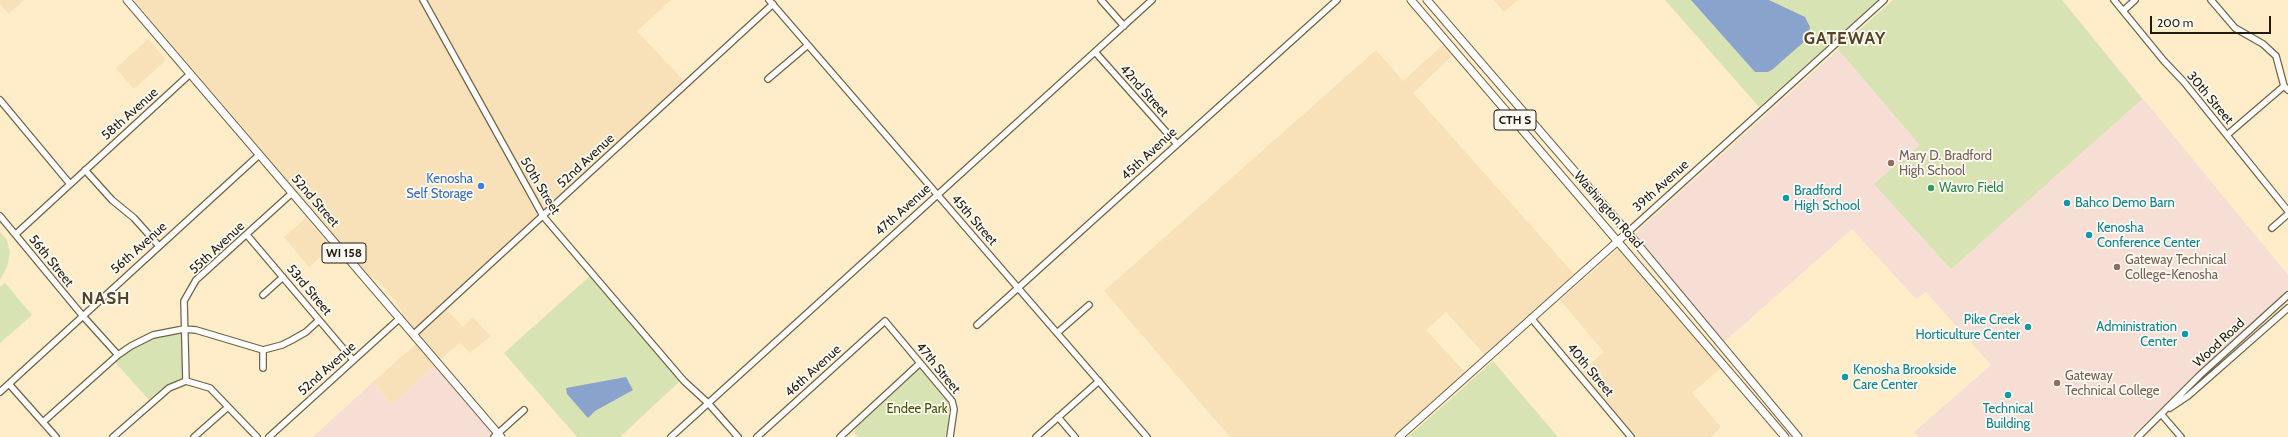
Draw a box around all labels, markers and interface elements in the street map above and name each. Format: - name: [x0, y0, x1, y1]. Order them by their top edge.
- scale bar: [2152, 8, 2273, 34]
- text: 200 m: [2157, 15, 2193, 30]
- district label: GATEWAY: [1804, 29, 1886, 49]
- street label: 42nd Street: [1116, 62, 1172, 120]
- street label: 30th Street: [2183, 69, 2237, 127]
- street label: 58th Avenue: [99, 85, 161, 143]
- road number: CTH S: [1494, 110, 1536, 130]
- street label: 45th Avenue: [1118, 124, 1180, 184]
- street label: 52nd Avenue: [554, 131, 618, 191]
- place label: Mary D. Bradford High School: [1899, 148, 1992, 179]
- street label: 50th Street: [517, 155, 563, 217]
- street label: 39th Avenue: [1630, 157, 1692, 215]
- marker: Mary D. Bradford High School: [1886, 158, 1896, 168]
- street label: Washington Road: [1570, 168, 1646, 252]
- street label: 52nd Street: [288, 171, 342, 231]
- place label: Kenosha Self Storage: [406, 171, 473, 202]
- place label: Wavro Field: [1939, 180, 2004, 196]
- marker: Kenosha Self Storage: [476, 181, 486, 191]
- street label: 47th Avenue: [872, 181, 934, 239]
- place label: Bradford High School: [1794, 183, 1860, 214]
- marker: Wavro Field: [1926, 183, 1936, 193]
- street label: 45th Street: [948, 191, 1000, 249]
- marker: Bradford High School: [1781, 193, 1791, 203]
- place label: Bahco Demo Barn: [2075, 195, 2175, 211]
- marker: Bahco Demo Barn: [2062, 198, 2072, 208]
- street label: 56th Avenue: [108, 219, 170, 277]
- street label: 55th Avenue: [186, 219, 248, 277]
- place label: Kenosha Conference Center: [2097, 220, 2200, 251]
- marker: Kenosha Conference Center: [2084, 230, 2094, 240]
- street label: 56th Street: [25, 232, 77, 290]
- road number: WI 158: [322, 243, 366, 263]
- place label: Gateway Technical College-Kenosha: [2125, 252, 2226, 283]
- street label: 53rd Street: [283, 261, 335, 319]
- marker: Gateway Technical College-Kenosha: [2112, 262, 2122, 272]
- district label: NASH: [82, 289, 130, 309]
- place label: Pike Creek Horticulture Center: [1915, 312, 2020, 343]
- street label: Wood Road: [2190, 315, 2248, 371]
- place label: Administration Center: [2096, 319, 2177, 350]
- marker: Pike Creek Horticulture Center: [2023, 322, 2033, 332]
- marker: Administration Center: [2180, 329, 2190, 339]
- street label: 52nd Avenue: [295, 339, 359, 399]
- street label: 47th Street: [912, 339, 964, 397]
- street label: 40th Street: [1563, 340, 1617, 400]
- street label: 46th Avenue: [782, 342, 844, 400]
- place label: Kenosha Brookside Care Center: [1853, 362, 1956, 393]
- place label: Gateway Technical College: [2065, 368, 2159, 399]
- marker: Kenosha Brookside Care Center: [1840, 372, 1850, 382]
- marker: Gateway Technical College: [2052, 378, 2062, 388]
- marker: Technical Building: [2003, 390, 2013, 400]
- park label: Endee Park: [886, 401, 948, 417]
- place label: Technical Building: [1983, 401, 2033, 432]

